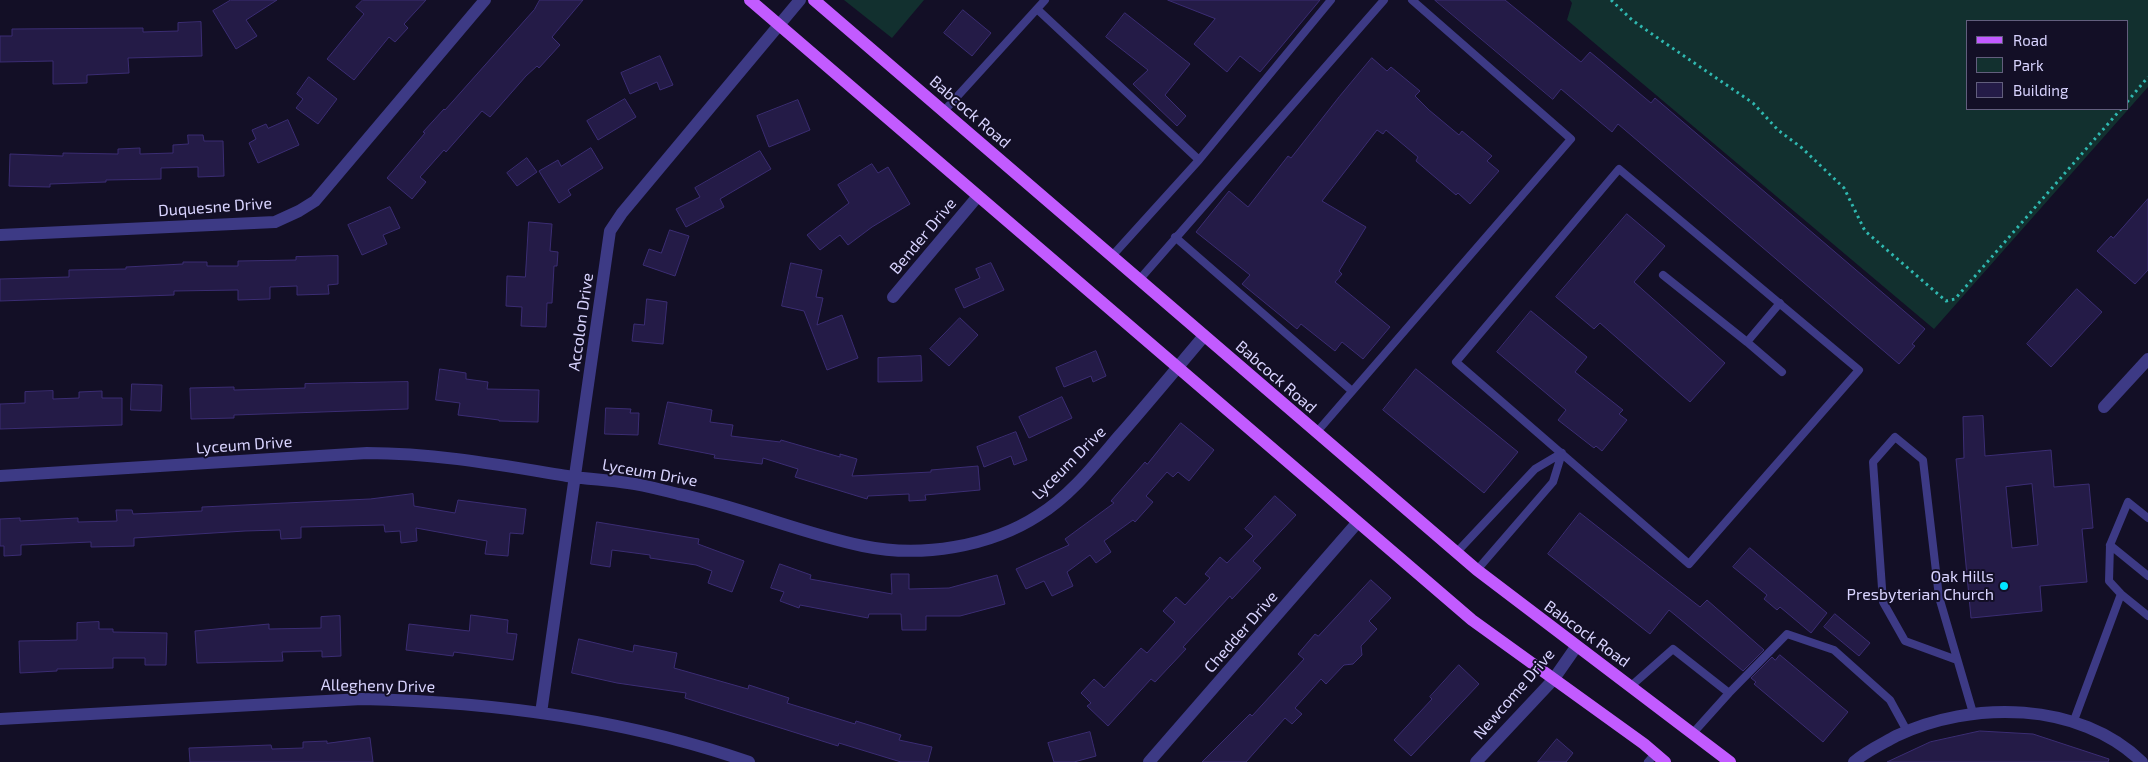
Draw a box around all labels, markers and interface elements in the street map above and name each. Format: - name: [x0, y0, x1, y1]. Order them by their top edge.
- legend: [1966, 20, 2128, 110]
- text: Road: [2013, 31, 2048, 49]
- text: Park: [2013, 56, 2044, 74]
- street label: Babcock Road: [926, 72, 1014, 152]
- text: Building: [2013, 81, 2068, 99]
- street label: Duquesne Drive: [157, 193, 273, 221]
- street label: Bender Drive: [886, 194, 960, 278]
- street label: Accolon Drive: [565, 272, 597, 372]
- street label: Babcock Road: [1232, 337, 1320, 417]
- street label: Lyceum Drive: [1028, 422, 1110, 504]
- street label: Lyceum Drive: [195, 432, 293, 458]
- street label: Lyceum Drive: [601, 455, 699, 491]
- place label: Oak Hills Presbyterian Church: [1847, 567, 1994, 605]
- marker: Oak Hills Presbyterian Church: [1998, 580, 2010, 592]
- street label: Chedder Drive: [1200, 587, 1282, 677]
- street label: Babcock Road: [1541, 597, 1633, 671]
- street label: Newcome Drive: [1469, 645, 1559, 743]
- street label: Allegheny Drive: [321, 675, 435, 697]

